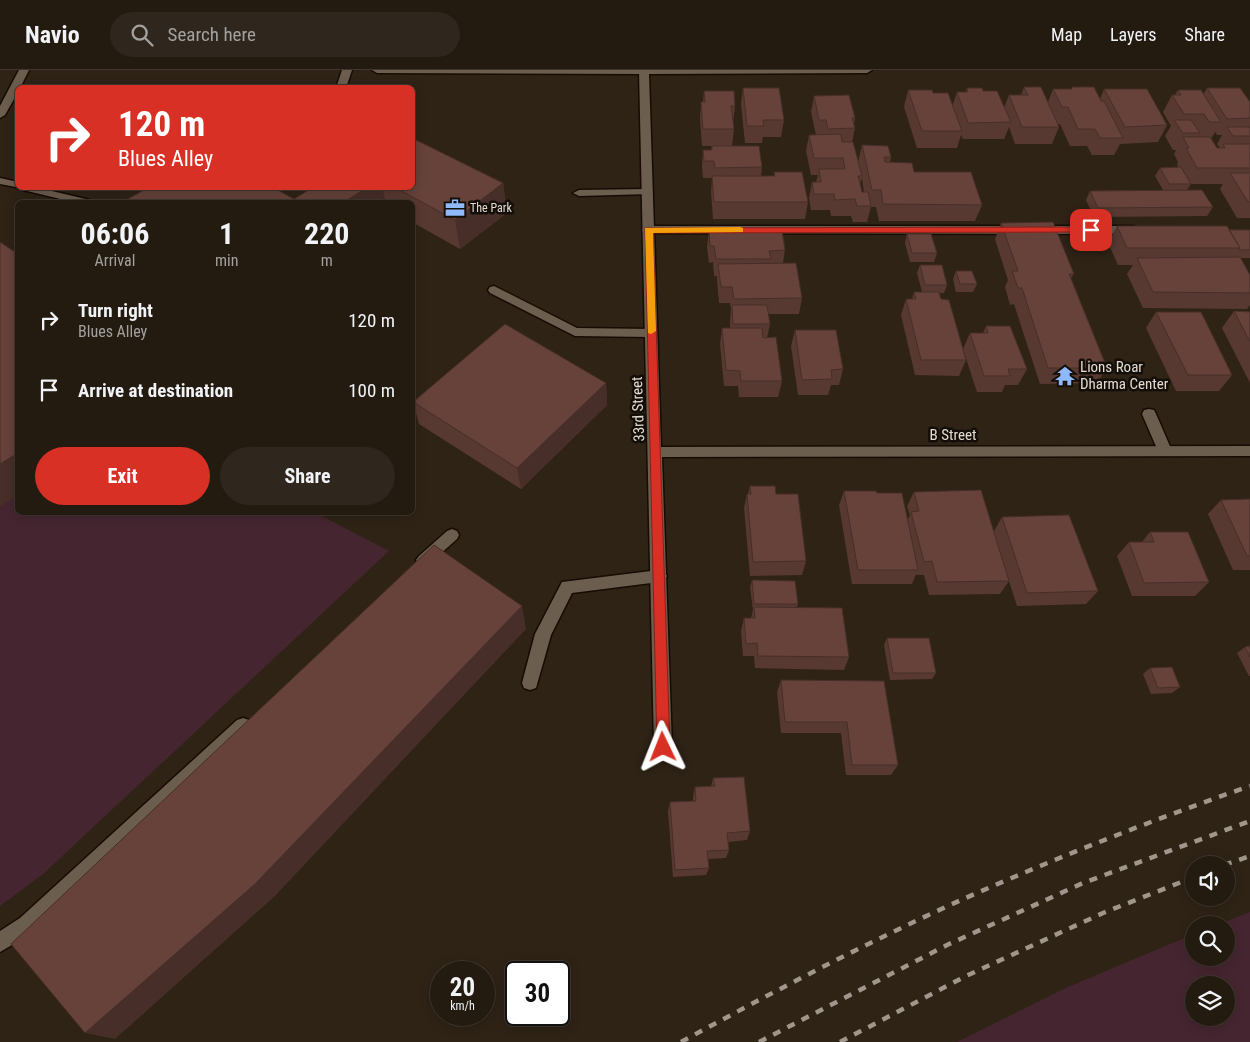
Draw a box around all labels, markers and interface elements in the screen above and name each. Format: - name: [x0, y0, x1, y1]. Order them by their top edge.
- search box: [110, 12, 460, 57]
- text: Navio: [25, 21, 80, 49]
- icon: search: [128, 21, 156, 49]
- text: Search here: [168, 23, 256, 46]
- text: Map: [1051, 24, 1082, 45]
- text: Layers: [1110, 24, 1157, 45]
- text: Share: [1185, 24, 1225, 45]
- text: 120 m: [118, 104, 205, 145]
- icon: right: [35, 105, 100, 170]
- text: Blues Alley: [118, 146, 213, 171]
- office icon: The Park: [444, 197, 466, 219]
- place label: The Park: [470, 201, 512, 215]
- pin: [1070, 209, 1112, 251]
- text: 06:06: [81, 216, 149, 251]
- text: 1: [219, 216, 234, 251]
- text: 220: [304, 216, 349, 251]
- icon: arrive: [1077, 216, 1105, 244]
- text: Arrival: [95, 251, 135, 270]
- text: min: [215, 251, 238, 270]
- text: m: [321, 251, 333, 270]
- text: Turn right: [78, 299, 153, 322]
- icon: right: [35, 306, 63, 334]
- text: 120 m: [348, 309, 395, 332]
- text: Blues Alley: [78, 322, 147, 341]
- place label: Lions Roar Dharma Center: [1080, 358, 1169, 393]
- temple icon: Lions Roar Dharma Center: [1054, 365, 1076, 387]
- icon: arrive: [35, 376, 63, 404]
- street label: 33rd Street: [628, 376, 648, 442]
- text: Arrive at destination: [78, 379, 233, 402]
- text: 100 m: [348, 379, 395, 402]
- street label: B Street: [930, 426, 976, 444]
- button: Exit: [35, 447, 210, 505]
- button: Share: [220, 447, 395, 505]
- position arrow: [636, 720, 688, 772]
- map controls: [1185, 856, 1235, 1026]
- button: sound: [1185, 856, 1235, 906]
- button: search: [1185, 916, 1235, 966]
- speed limit sign: 30: [505, 961, 570, 1026]
- text: 20: [450, 973, 475, 1002]
- button: layers: [1185, 976, 1235, 1026]
- text: km/h: [450, 999, 475, 1013]

